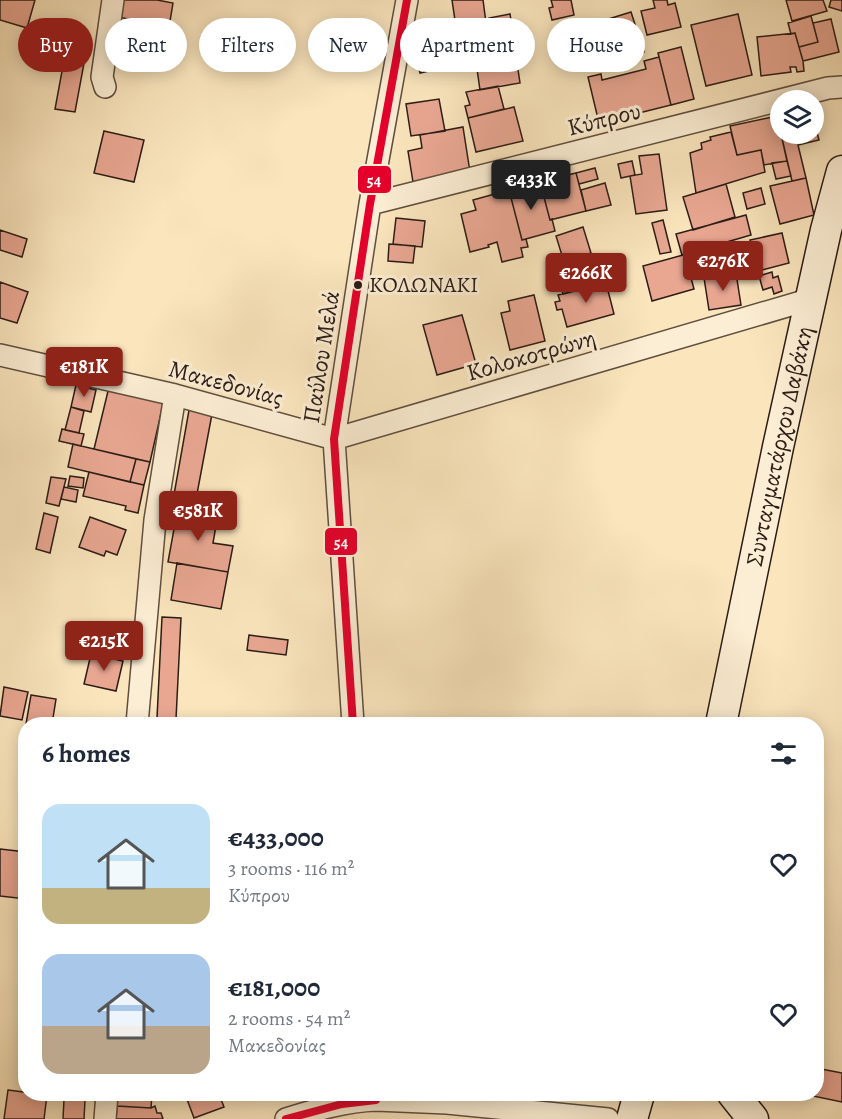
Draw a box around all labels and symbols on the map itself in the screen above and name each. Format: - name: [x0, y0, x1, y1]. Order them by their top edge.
- street label: Κύπρου: [564, 94, 644, 144]
- pin: €433K: [489, 160, 573, 211]
- line badge: 54: [357, 165, 392, 194]
- text: 54: [367, 170, 382, 192]
- pin: €276K: [681, 241, 765, 292]
- pin: €266K: [544, 253, 628, 304]
- place label: ΚΟΛΩΝΑΚΙ: [369, 270, 478, 300]
- marker: ΚΟΛΩΝΑΚΙ: [352, 279, 364, 291]
- street label: Παύλου Μελά: [295, 289, 347, 425]
- street label: Κολοκοτρώνη: [463, 321, 599, 389]
- street label: Συνταγματάρχου Δαβάκη: [738, 323, 820, 569]
- pin: €181K: [42, 347, 126, 398]
- street label: Μακεδονίας: [165, 352, 287, 414]
- pin: €581K: [156, 491, 240, 542]
- line badge: 54: [324, 527, 358, 556]
- text: 54: [334, 532, 349, 554]
- pin: €215K: [62, 621, 146, 672]

